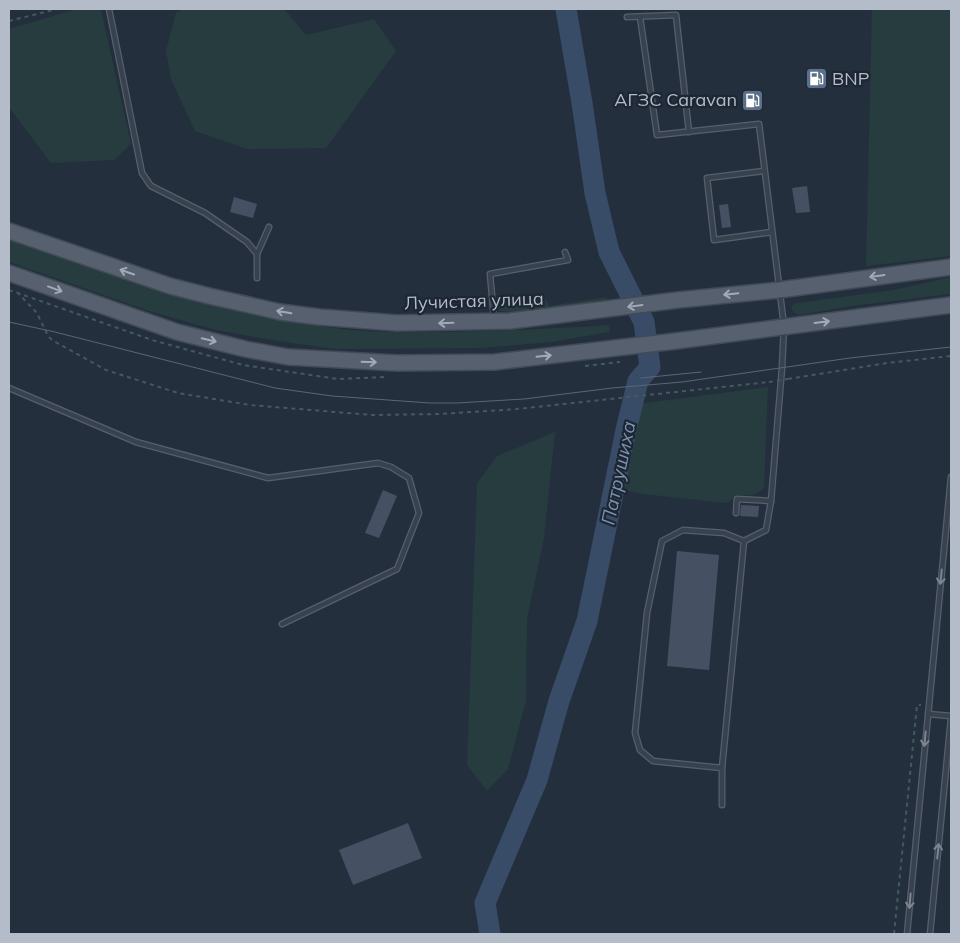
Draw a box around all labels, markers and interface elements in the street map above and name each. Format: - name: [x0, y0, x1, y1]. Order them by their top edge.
- fuel station icon: BNP: [804, 67, 828, 91]
- place label: BNP: [832, 67, 869, 90]
- place label: АГЗС Caravan: [614, 88, 737, 111]
- fuel station icon: АГЗС Caravan: [741, 88, 765, 112]
- one-way arrow: [119, 267, 135, 276]
- one-way arrow: [869, 271, 885, 281]
- one-way arrow: [46, 285, 62, 294]
- street label: Лучистая улица: [404, 287, 544, 314]
- one-way arrow: [723, 290, 739, 299]
- one-way arrow: [627, 301, 643, 311]
- one-way arrow: [276, 307, 292, 317]
- one-way arrow: [813, 317, 829, 327]
- one-way arrow: [438, 318, 454, 328]
- one-way arrow: [200, 336, 216, 345]
- one-way arrow: [535, 351, 551, 361]
- one-way arrow: [361, 358, 377, 367]
- water label: Патрушиха: [595, 419, 641, 527]
- one-way arrow: [936, 569, 946, 585]
- one-way arrow: [921, 731, 930, 747]
- one-way arrow: [934, 843, 943, 859]
- one-way arrow: [905, 893, 915, 909]

